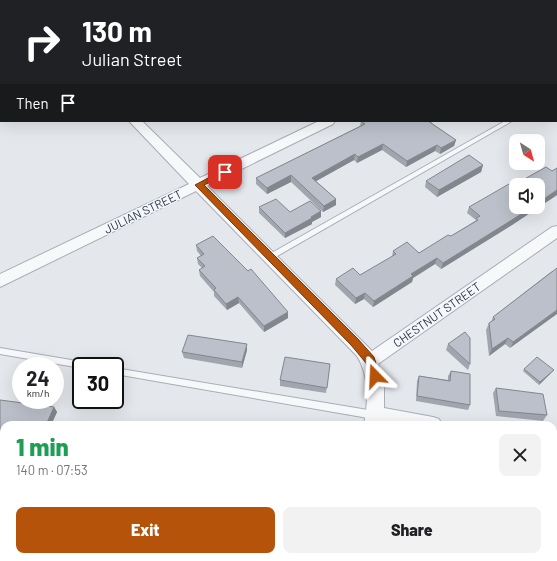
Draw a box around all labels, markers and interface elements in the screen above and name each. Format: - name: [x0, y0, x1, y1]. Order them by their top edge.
- text: 130 m: [82, 14, 152, 48]
- icon: right: [16, 16, 68, 68]
- text: Julian Street: [82, 48, 182, 70]
- icon: arrive: [57, 92, 79, 114]
- text: Then: [16, 94, 49, 112]
- north arrow: [509, 134, 545, 170]
- map controls: [509, 134, 545, 214]
- pin: [208, 155, 242, 189]
- icon: arrive: [214, 161, 236, 183]
- button: sound: [509, 178, 545, 214]
- street label: JULIAN STREET: [101, 186, 184, 236]
- street label: CHESTNUT STREET: [390, 279, 483, 350]
- position arrow: [354, 355, 396, 397]
- speed limit sign: 30: [72, 357, 124, 409]
- text: 24: [26, 366, 50, 390]
- text: km/h: [27, 387, 49, 399]
- text: 1 min: [16, 432, 69, 461]
- button: close: [499, 434, 541, 476]
- text: 140 m · 07:53: [16, 462, 88, 478]
- button: Exit: [16, 507, 275, 553]
- button: Share: [283, 507, 541, 553]

